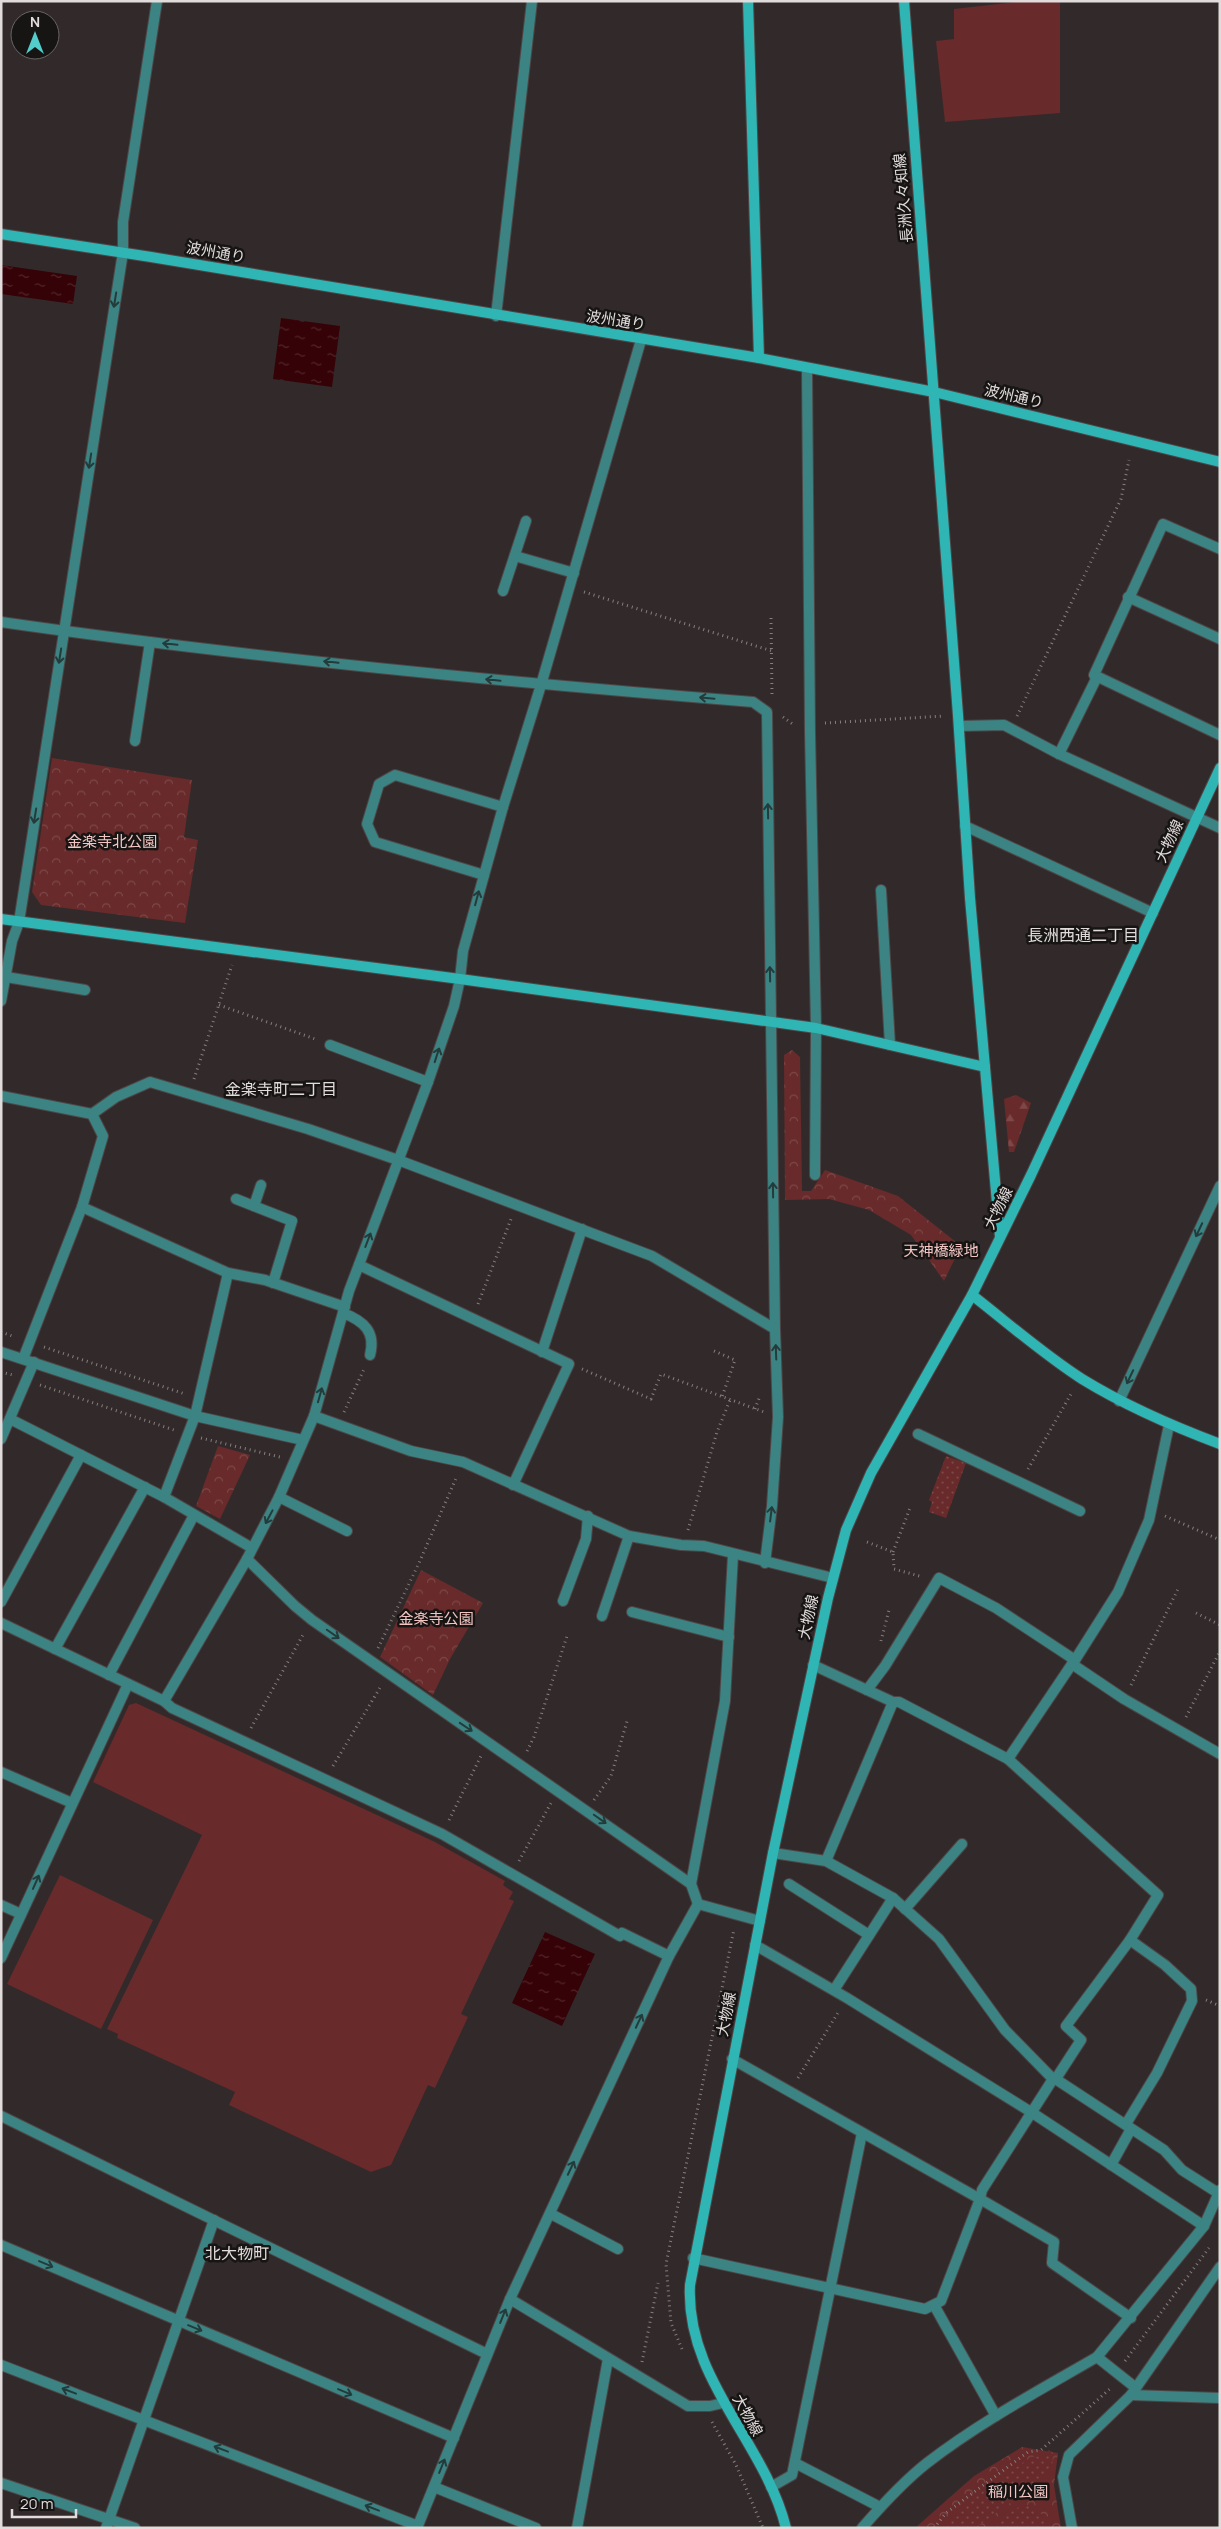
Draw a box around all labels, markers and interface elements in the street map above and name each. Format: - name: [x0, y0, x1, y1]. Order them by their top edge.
- north arrow: [10, 10, 60, 60]
- text: N: [30, 12, 40, 31]
- street label: 長洲久々知線: [889, 152, 917, 244]
- street label: 波州通り: [185, 236, 247, 268]
- one-way arrow: [110, 292, 120, 308]
- street label: 波州通り: [585, 305, 647, 335]
- street label: 波州通り: [982, 379, 1046, 413]
- one-way arrow: [85, 452, 95, 468]
- one-way arrow: [162, 639, 178, 649]
- one-way arrow: [55, 648, 65, 664]
- one-way arrow: [323, 657, 339, 667]
- one-way arrow: [485, 675, 501, 685]
- one-way arrow: [699, 694, 715, 703]
- one-way arrow: [763, 803, 773, 820]
- one-way arrow: [30, 808, 40, 824]
- street label: 大物線: [1150, 816, 1188, 866]
- park label: 金楽寺北公園: [67, 831, 157, 852]
- one-way arrow: [473, 890, 483, 906]
- district label: 長洲西通二丁目: [1027, 924, 1139, 946]
- one-way arrow: [765, 966, 775, 982]
- one-way arrow: [433, 1047, 443, 1063]
- district label: 金楽寺町二丁目: [225, 1078, 337, 1100]
- one-way arrow: [768, 1182, 778, 1198]
- street label: 大物線: [978, 1183, 1018, 1233]
- one-way arrow: [1194, 1222, 1203, 1237]
- one-way arrow: [364, 1233, 373, 1248]
- park label: 天神橋緑地: [903, 1240, 979, 1261]
- one-way arrow: [771, 1344, 781, 1360]
- one-way arrow: [1125, 1369, 1134, 1384]
- one-way arrow: [316, 1387, 326, 1403]
- one-way arrow: [767, 1507, 777, 1523]
- one-way arrow: [264, 1509, 274, 1524]
- street label: 大物線: [793, 1593, 823, 1641]
- park label: 金楽寺公園: [398, 1608, 474, 1629]
- one-way arrow: [326, 1629, 340, 1639]
- one-way arrow: [459, 1722, 473, 1732]
- one-way arrow: [593, 1814, 607, 1824]
- one-way arrow: [31, 1875, 41, 1890]
- street label: 大物線: [711, 1990, 741, 2038]
- one-way arrow: [635, 2014, 645, 2029]
- one-way arrow: [567, 2161, 577, 2176]
- district label: 北大物町: [205, 2242, 269, 2264]
- one-way arrow: [38, 2260, 53, 2270]
- one-way arrow: [499, 2309, 508, 2324]
- one-way arrow: [188, 2325, 203, 2334]
- one-way arrow: [62, 2386, 77, 2395]
- one-way arrow: [337, 2387, 352, 2397]
- street label: 大物線: [728, 2390, 768, 2440]
- one-way arrow: [214, 2444, 229, 2453]
- one-way arrow: [438, 2459, 447, 2474]
- park label: 稲川公園: [988, 2481, 1048, 2502]
- scale bar: [12, 2486, 76, 2518]
- text: 20 m: [20, 2493, 53, 2514]
- one-way arrow: [365, 2503, 381, 2512]

